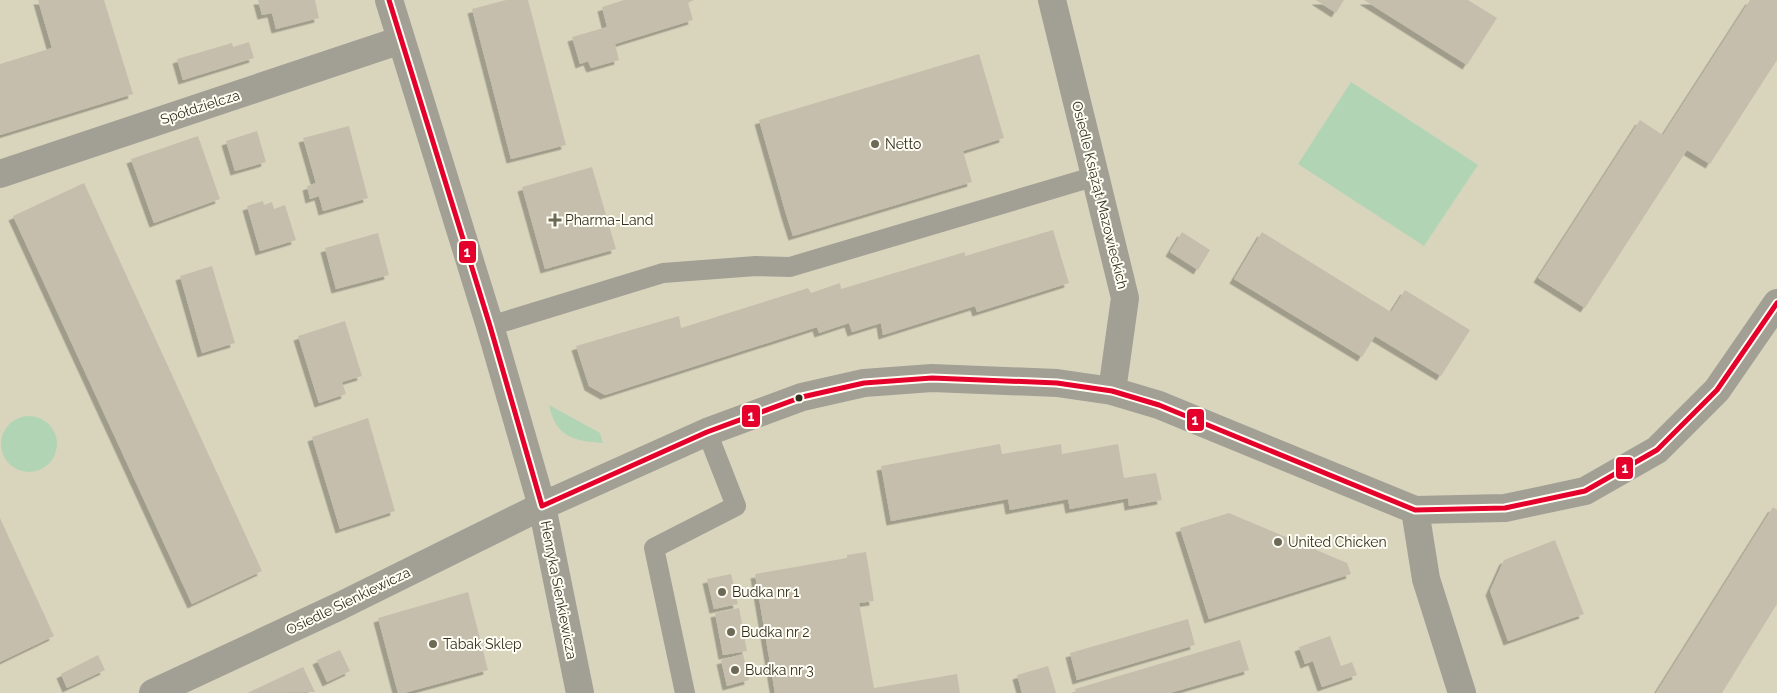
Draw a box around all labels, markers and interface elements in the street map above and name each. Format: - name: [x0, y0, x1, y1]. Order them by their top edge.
- street label: Spółdzielcza: [158, 87, 242, 127]
- street label: Osiedle Książąt Mazowieckich: [1069, 99, 1131, 291]
- place label: Netto: [885, 136, 921, 152]
- marker: Netto: [869, 138, 881, 150]
- place label: Pharma-Land: [565, 212, 653, 228]
- marker: Pharma-Land: [549, 214, 561, 226]
- line badge: 1: [458, 240, 477, 264]
- text: 1: [464, 244, 471, 260]
- unlabelled marker: [794, 393, 804, 403]
- line badge: 1: [741, 404, 761, 428]
- text: 1: [748, 408, 755, 424]
- line badge: 1: [1186, 408, 1205, 432]
- text: 1: [1192, 412, 1199, 428]
- line badge: 1: [1615, 456, 1634, 480]
- text: 1: [1622, 460, 1629, 476]
- street label: Henryka Sienkiewicza: [538, 519, 580, 661]
- place label: United Chicken: [1288, 534, 1387, 550]
- marker: United Chicken: [1272, 536, 1284, 548]
- street label: Osiedle Sienkiewicza: [283, 564, 413, 638]
- place label: Budka nr 1: [732, 584, 799, 600]
- marker: Budka nr 1: [716, 586, 728, 598]
- place label: Budka nr 2: [741, 624, 810, 640]
- marker: Budka nr 2: [725, 626, 737, 638]
- place label: Tabak Sklep: [443, 636, 522, 652]
- marker: Tabak Sklep: [427, 638, 439, 650]
- place label: Budka nr 3: [745, 662, 814, 678]
- marker: Budka nr 3: [729, 664, 741, 676]

